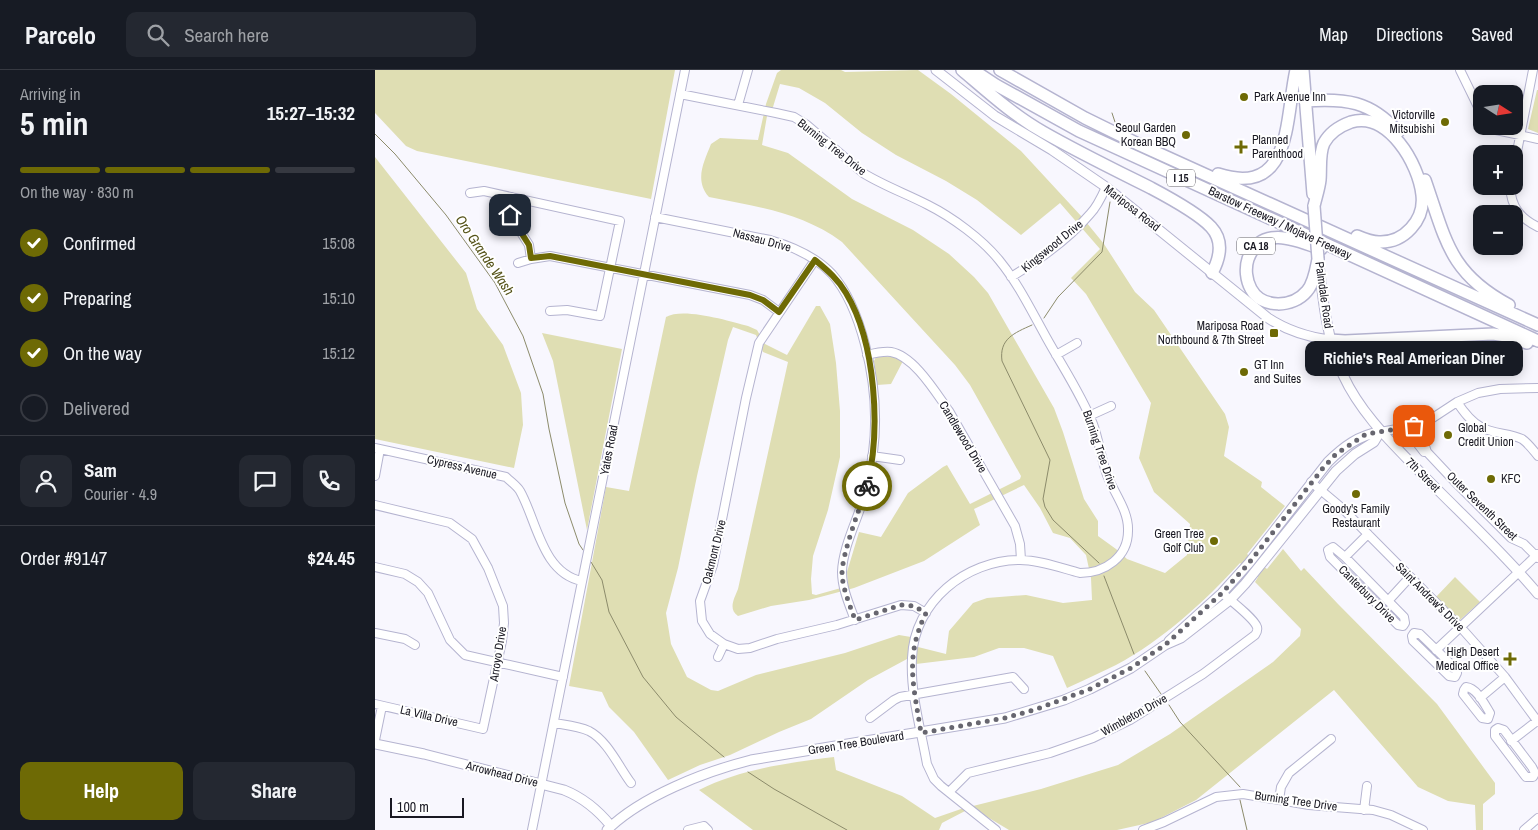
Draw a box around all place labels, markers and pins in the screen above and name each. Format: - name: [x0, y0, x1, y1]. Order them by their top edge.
- place label: Park Avenue Inn: [1254, 89, 1326, 105]
- marker: Park Avenue Inn: [1238, 91, 1250, 103]
- place label: Victorville Mitsubishi: [1390, 107, 1435, 137]
- marker: Victorville Mitsubishi: [1439, 116, 1451, 128]
- place label: Seoul Garden Korean BBQ: [1115, 120, 1176, 150]
- marker: Seoul Garden Korean BBQ: [1180, 129, 1192, 141]
- place label: Planned Parenthood: [1252, 132, 1303, 162]
- marker: Planned Parenthood: [1234, 140, 1248, 154]
- pin: [489, 194, 531, 236]
- place label: Mariposa Road Northbound & 7th Street: [1158, 318, 1264, 348]
- marker: Mariposa Road Northbound & 7th Street: [1268, 327, 1280, 339]
- callout: Richie's Real American Diner: [1305, 341, 1523, 376]
- place label: GT Inn and Suites: [1254, 357, 1301, 387]
- marker: GT Inn and Suites: [1238, 366, 1250, 378]
- pin: [1393, 405, 1435, 447]
- place label: Global Credit Union: [1458, 420, 1514, 450]
- marker: Global Credit Union: [1442, 429, 1454, 441]
- place label: KFC: [1501, 471, 1521, 487]
- marker: KFC: [1485, 473, 1497, 485]
- marker: Goody's Family Restaurant: [1350, 488, 1362, 500]
- place label: Goody's Family Restaurant: [1322, 501, 1390, 531]
- place label: Green Tree Golf Club: [1154, 526, 1204, 556]
- marker: Green Tree Golf Club: [1208, 535, 1220, 547]
- place label: High Desert Medical Office: [1436, 644, 1499, 674]
- marker: High Desert Medical Office: [1503, 652, 1517, 666]

